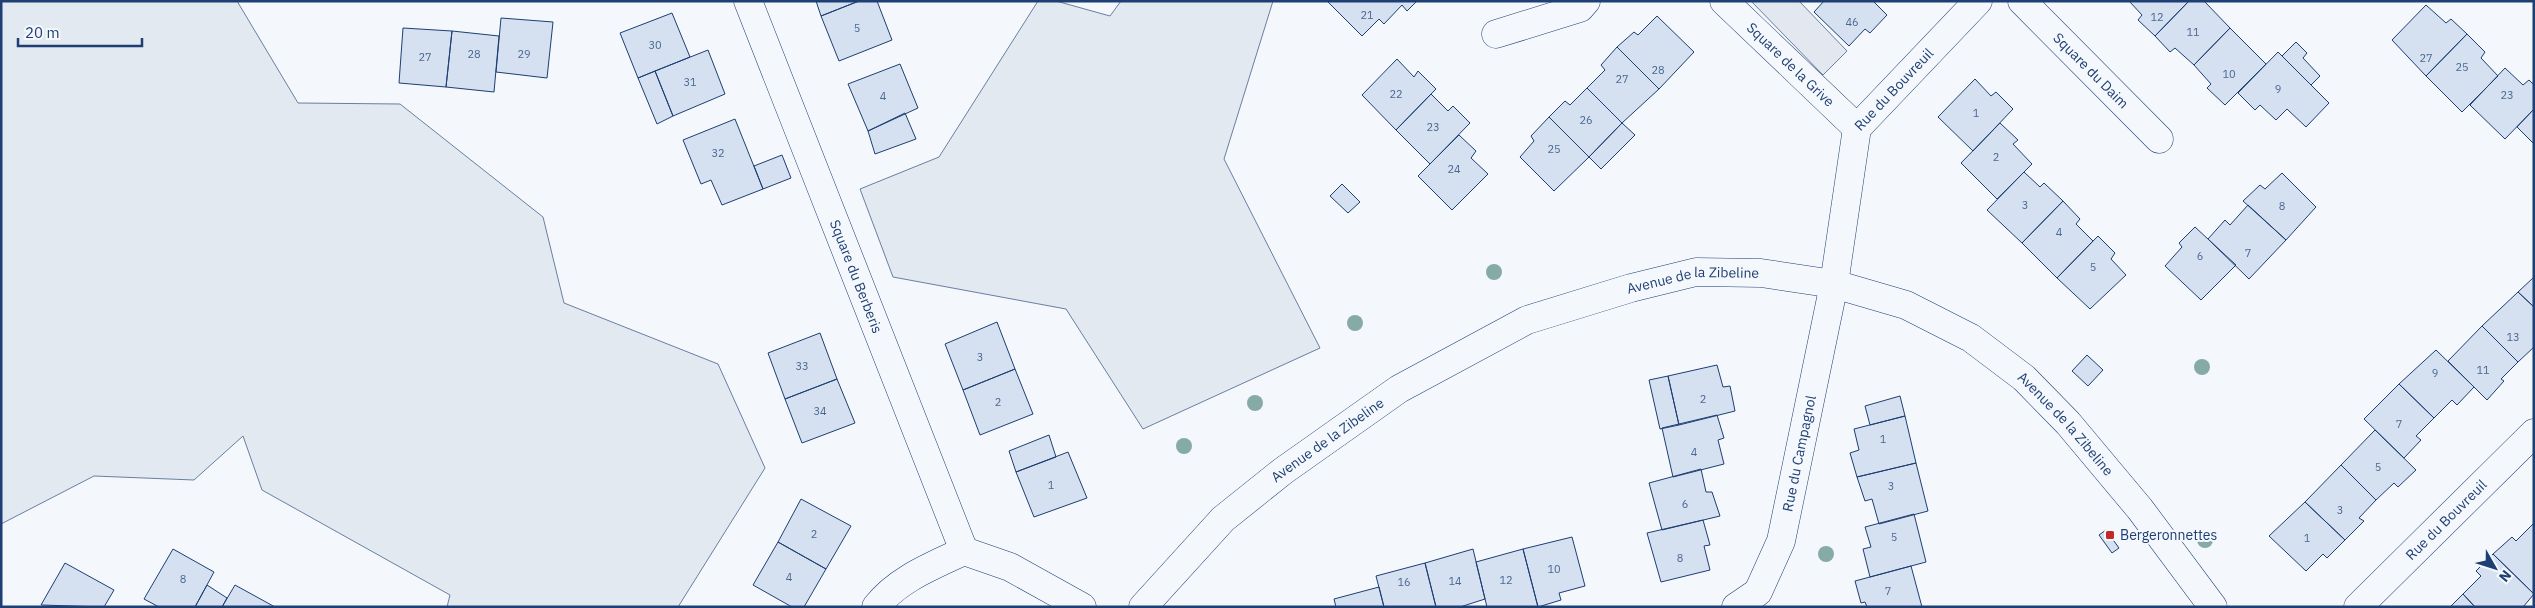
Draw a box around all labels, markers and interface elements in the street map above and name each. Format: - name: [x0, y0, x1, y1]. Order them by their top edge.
- house number: 21: [1360, 8, 1374, 22]
- house number: 12: [2150, 10, 2164, 24]
- scale bar: [18, 15, 141, 47]
- house number: 46: [1845, 15, 1859, 29]
- street label: Square de la Grive: [1743, 19, 1838, 111]
- house number: 5: [854, 21, 860, 35]
- text: 20 m: [25, 23, 60, 42]
- house number: 11: [2186, 25, 2200, 39]
- street label: Square du Daim: [2050, 29, 2133, 112]
- house number: 30: [648, 38, 662, 52]
- street label: Rue du Bouvreuil: [1850, 44, 1937, 134]
- house number: 28: [467, 47, 481, 61]
- house number: 29: [517, 47, 531, 61]
- house number: 27: [418, 50, 432, 64]
- house number: 27: [2419, 51, 2433, 65]
- house number: 25: [2455, 60, 2469, 74]
- house number: 28: [1651, 63, 1665, 77]
- house number: 10: [2222, 67, 2236, 81]
- house number: 27: [1615, 72, 1629, 86]
- house number: 31: [683, 75, 697, 89]
- house number: 9: [2275, 82, 2281, 96]
- house number: 22: [1389, 87, 1403, 101]
- house number: 23: [2500, 88, 2514, 102]
- house number: 4: [880, 89, 887, 103]
- house number: 1: [1973, 106, 1980, 120]
- house number: 26: [1579, 113, 1593, 127]
- house number: 23: [1426, 120, 1440, 134]
- house number: 25: [1547, 142, 1561, 156]
- house number: 32: [711, 146, 725, 160]
- house number: 2: [1993, 150, 1999, 164]
- house number: 24: [1447, 162, 1461, 176]
- house number: 3: [2022, 198, 2028, 212]
- house number: 8: [2279, 199, 2285, 213]
- street label: Square du Berberis: [826, 217, 887, 336]
- house number: 4: [2056, 225, 2063, 239]
- house number: 7: [2245, 246, 2251, 260]
- house number: 6: [2197, 249, 2203, 263]
- house number: 5: [2090, 260, 2096, 274]
- street label: Avenue de la Zibeline: [1625, 263, 1760, 298]
- house number: 13: [2506, 330, 2520, 344]
- house number: 3: [977, 350, 983, 364]
- house number: 33: [795, 359, 809, 373]
- house number: 11: [2476, 363, 2490, 377]
- house number: 9: [2432, 366, 2438, 380]
- street label: Avenue de la Zibeline: [2014, 368, 2118, 480]
- house number: 2: [1700, 392, 1706, 406]
- street label: Avenue de la Zibeline: [1267, 393, 1388, 486]
- street label: Rue du Campagnol: [1778, 393, 1820, 513]
- house number: 2: [995, 395, 1001, 409]
- house number: 34: [813, 404, 827, 418]
- house number: 7: [2396, 417, 2402, 431]
- house number: 1: [1880, 432, 1887, 446]
- house number: 4: [1691, 445, 1698, 459]
- house number: 5: [2375, 460, 2381, 474]
- street label: Rue du Bouvreuil: [2402, 476, 2491, 564]
- house number: 1: [1048, 478, 1055, 492]
- house number: 3: [1888, 479, 1894, 493]
- house number: 6: [1682, 497, 1688, 511]
- house number: 3: [2337, 503, 2343, 517]
- place label: Bergeronnettes: [2120, 526, 2217, 544]
- house number: 2: [811, 527, 817, 541]
- marker: Bergeronnettes: [2104, 529, 2116, 541]
- house number: 5: [1891, 530, 1897, 544]
- house number: 1: [2304, 531, 2311, 545]
- north arrow: [2470, 543, 2520, 593]
- house number: 8: [1677, 551, 1683, 565]
- house number: 10: [1547, 562, 1561, 576]
- text: N: [2495, 567, 2515, 586]
- house number: 4: [786, 570, 793, 584]
- house number: 8: [180, 572, 186, 586]
- house number: 12: [1499, 573, 1513, 587]
- house number: 14: [1448, 574, 1462, 588]
- house number: 16: [1397, 575, 1411, 589]
- house number: 7: [1885, 584, 1891, 598]

